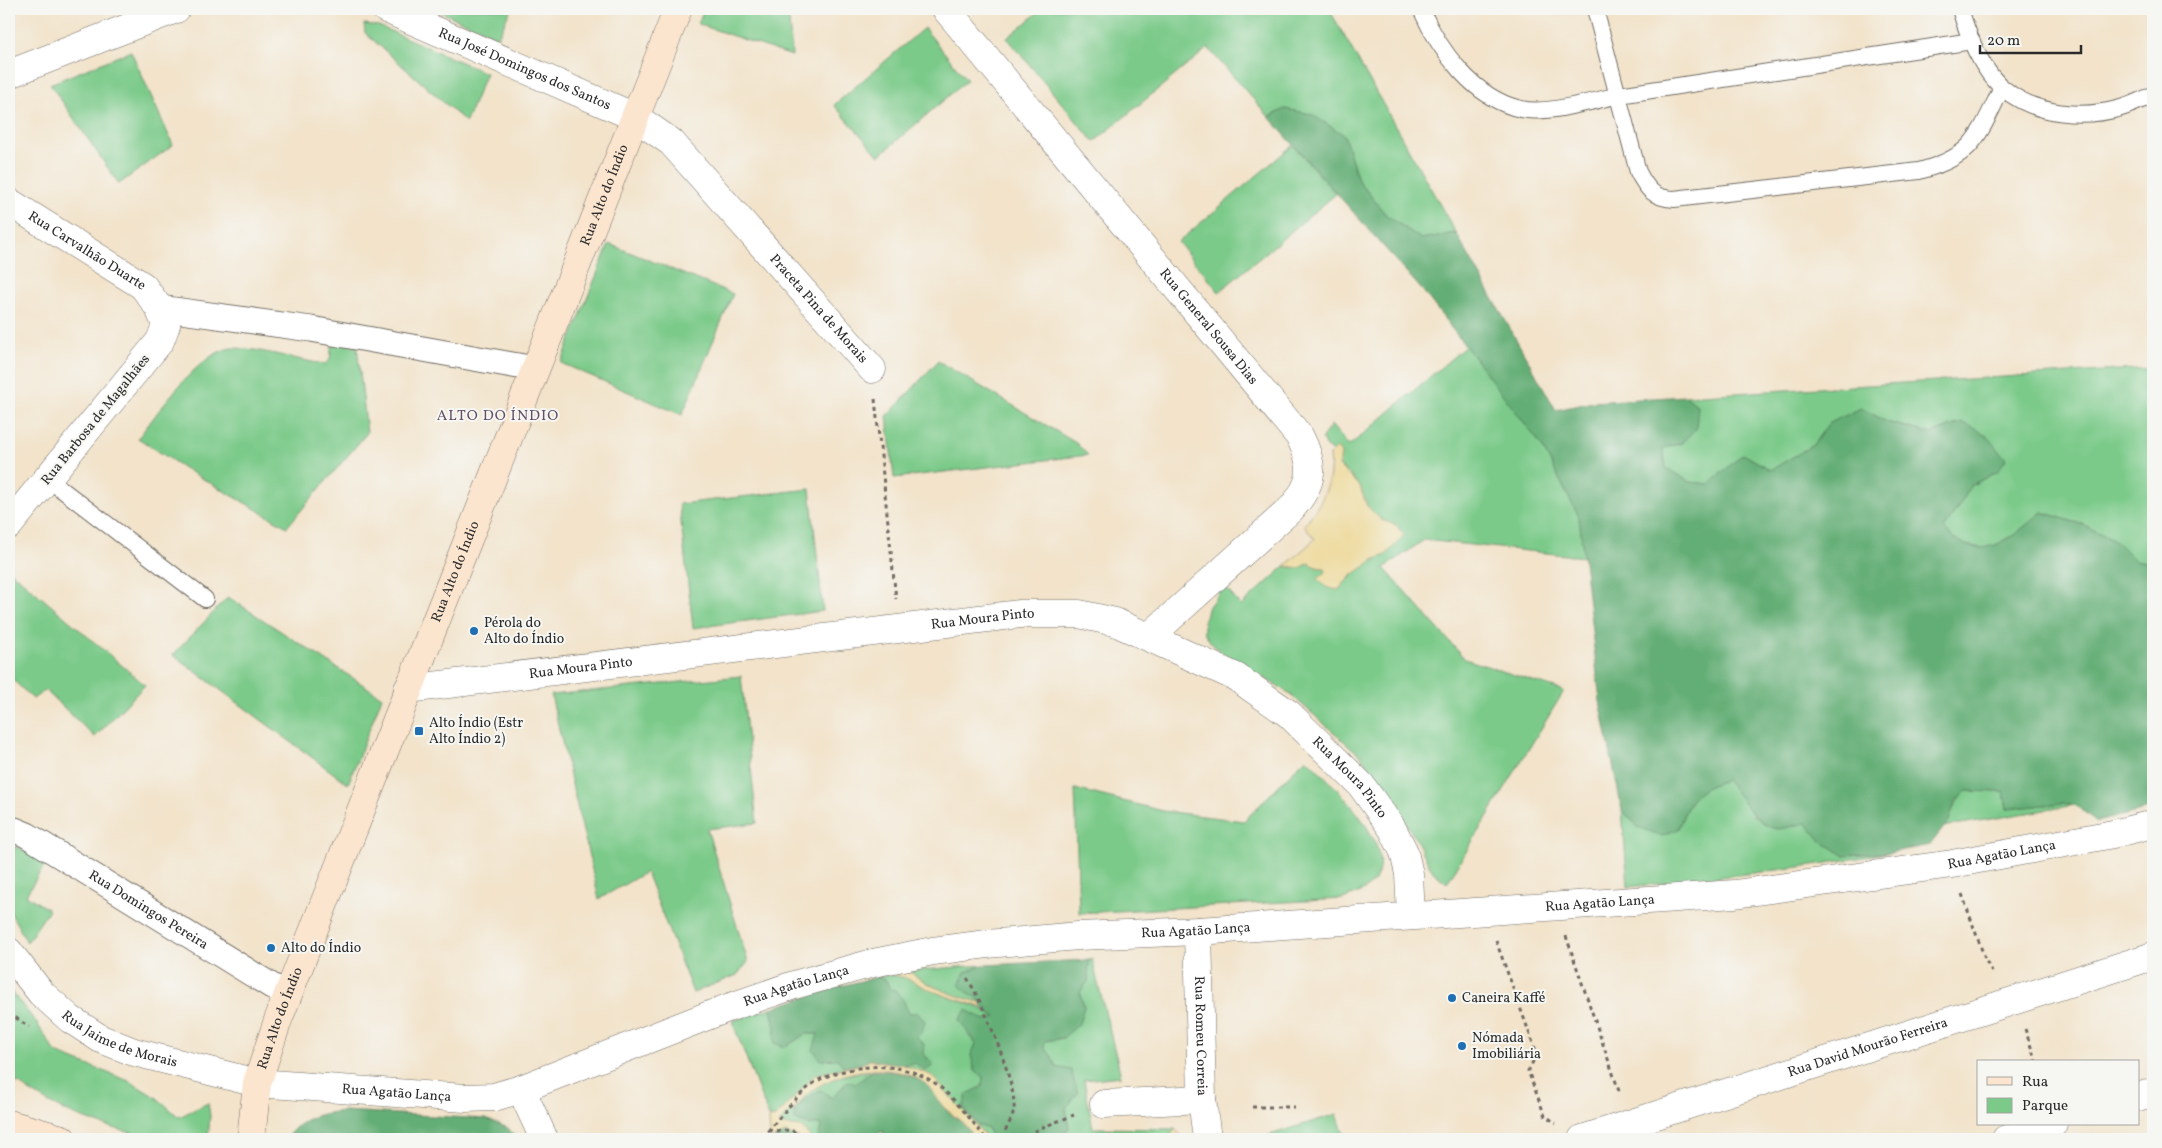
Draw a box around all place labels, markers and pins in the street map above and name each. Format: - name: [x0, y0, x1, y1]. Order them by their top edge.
- place label: Pérola do Alto do Índio: [484, 614, 564, 649]
- marker: Pérola do Alto do Índio: [468, 625, 480, 637]
- place label: Alto Índio (Estr Alto Índio 2): [429, 714, 523, 749]
- marker: Alto Índio (Estr Alto Índio 2): [413, 725, 425, 737]
- place label: Alto do Índio: [281, 939, 361, 958]
- marker: Alto do Índio: [265, 942, 277, 954]
- place label: Caneira Kaffé: [1462, 989, 1546, 1008]
- marker: Caneira Kaffé: [1446, 992, 1458, 1004]
- place label: Nómada Imobiliária: [1472, 1029, 1541, 1064]
- marker: Nómada Imobiliária: [1456, 1040, 1468, 1052]

